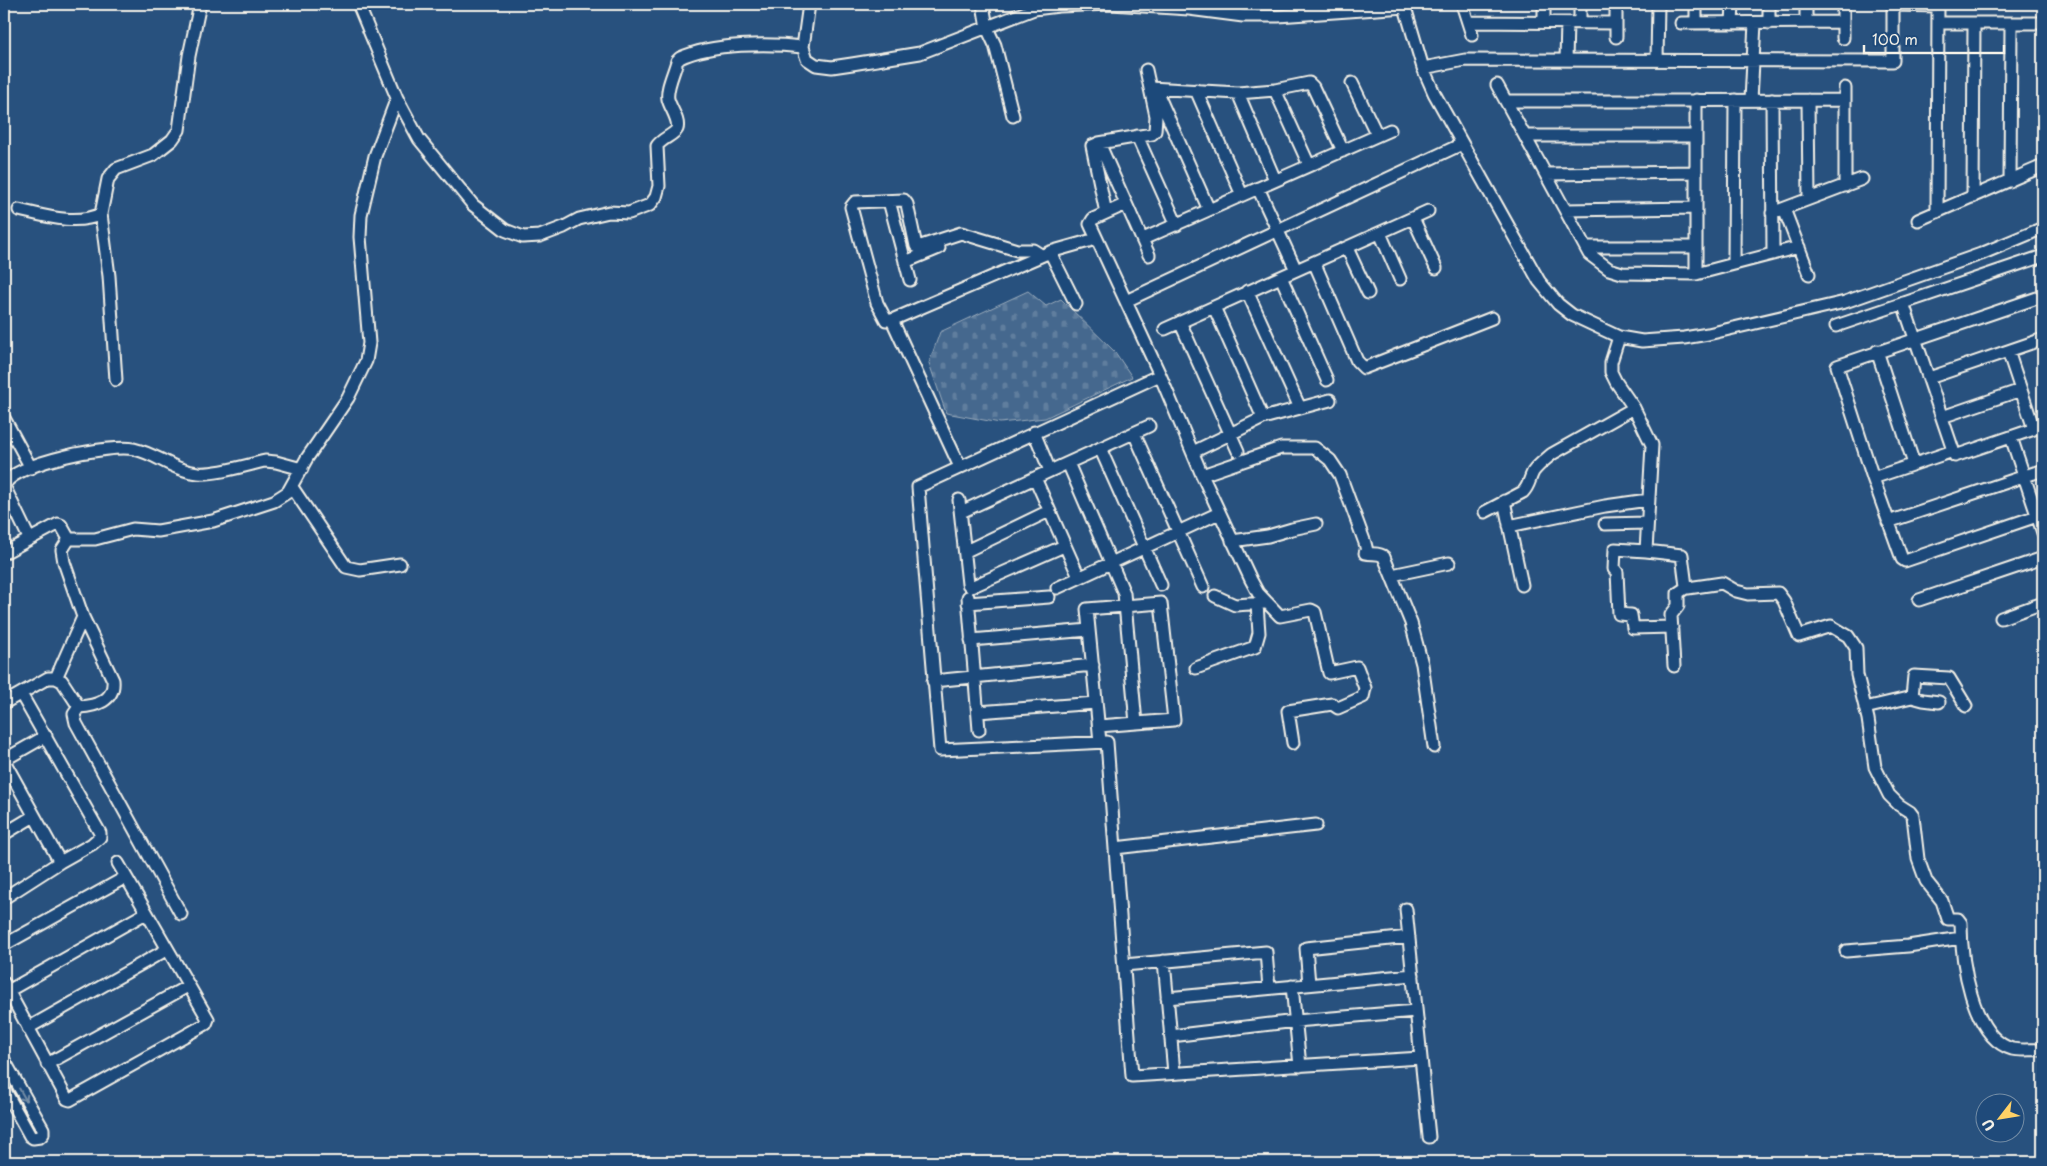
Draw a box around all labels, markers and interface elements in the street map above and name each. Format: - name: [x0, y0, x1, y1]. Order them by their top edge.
- scale bar: [1864, 22, 2004, 54]
- text: 100 m: [1872, 27, 1918, 50]
- one-way arrow: [19, 1087, 29, 1101]
- north arrow: [1974, 1094, 2024, 1144]
- text: U: [1977, 1115, 2000, 1135]

